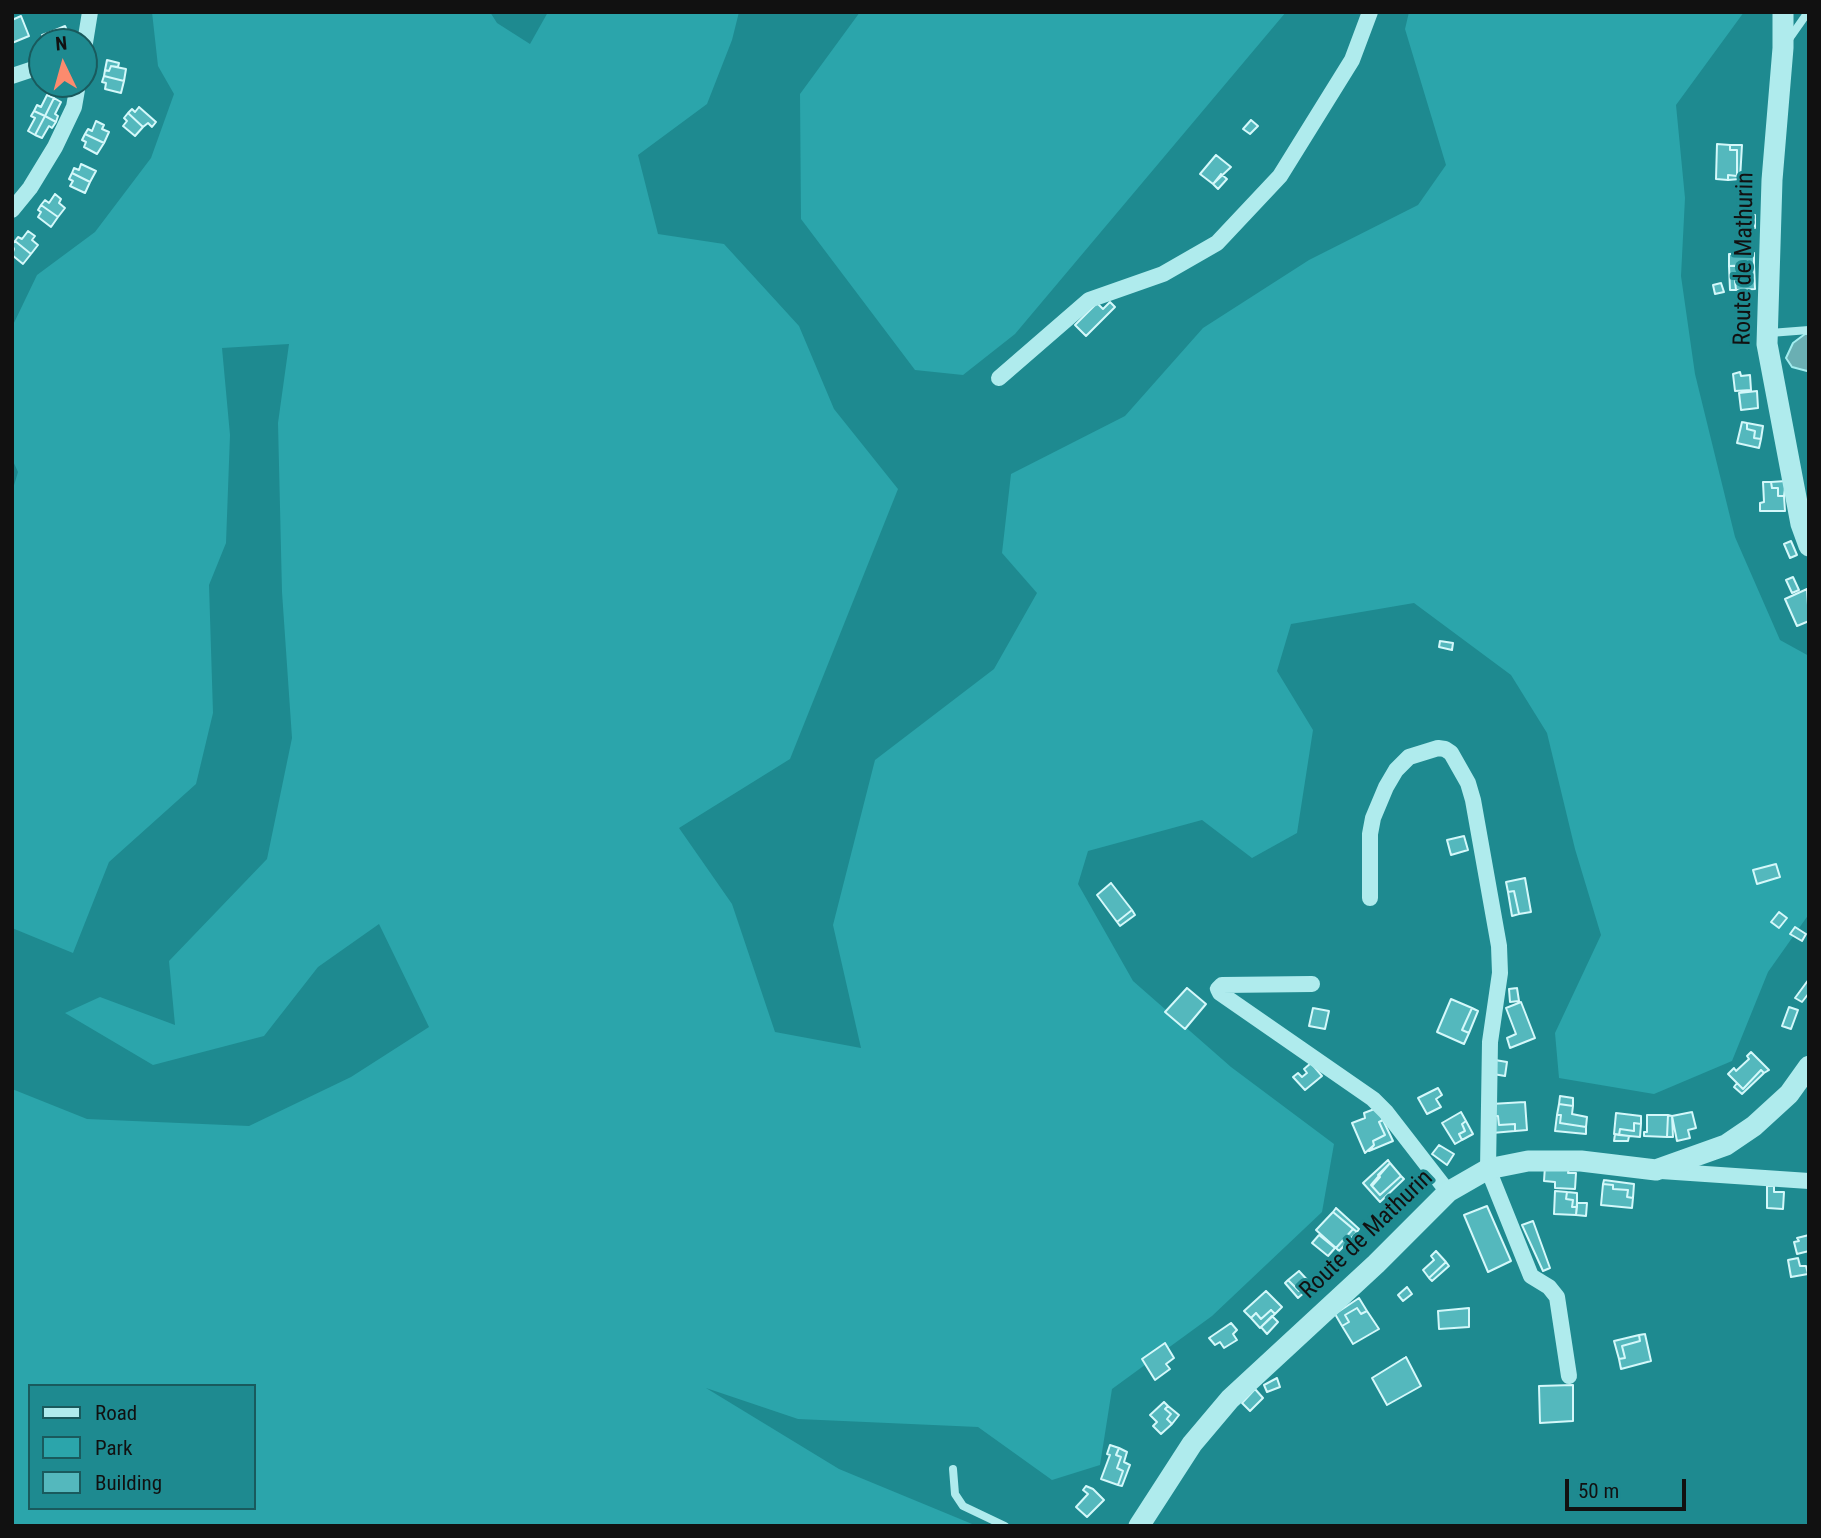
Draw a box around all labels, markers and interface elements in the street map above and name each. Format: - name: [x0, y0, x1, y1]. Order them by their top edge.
- north arrow: [28, 28, 98, 98]
- text: N: [54, 32, 68, 56]
- street label: Route de Mathurin: [1729, 172, 1761, 346]
- street label: Route de Mathurin: [1295, 1164, 1439, 1306]
- legend: [28, 1384, 256, 1510]
- text: Road: [95, 1401, 137, 1425]
- text: Park: [95, 1436, 132, 1460]
- scale bar: [1569, 1464, 1690, 1508]
- text: Building: [95, 1471, 162, 1495]
- text: 50 m: [1578, 1479, 1619, 1503]

